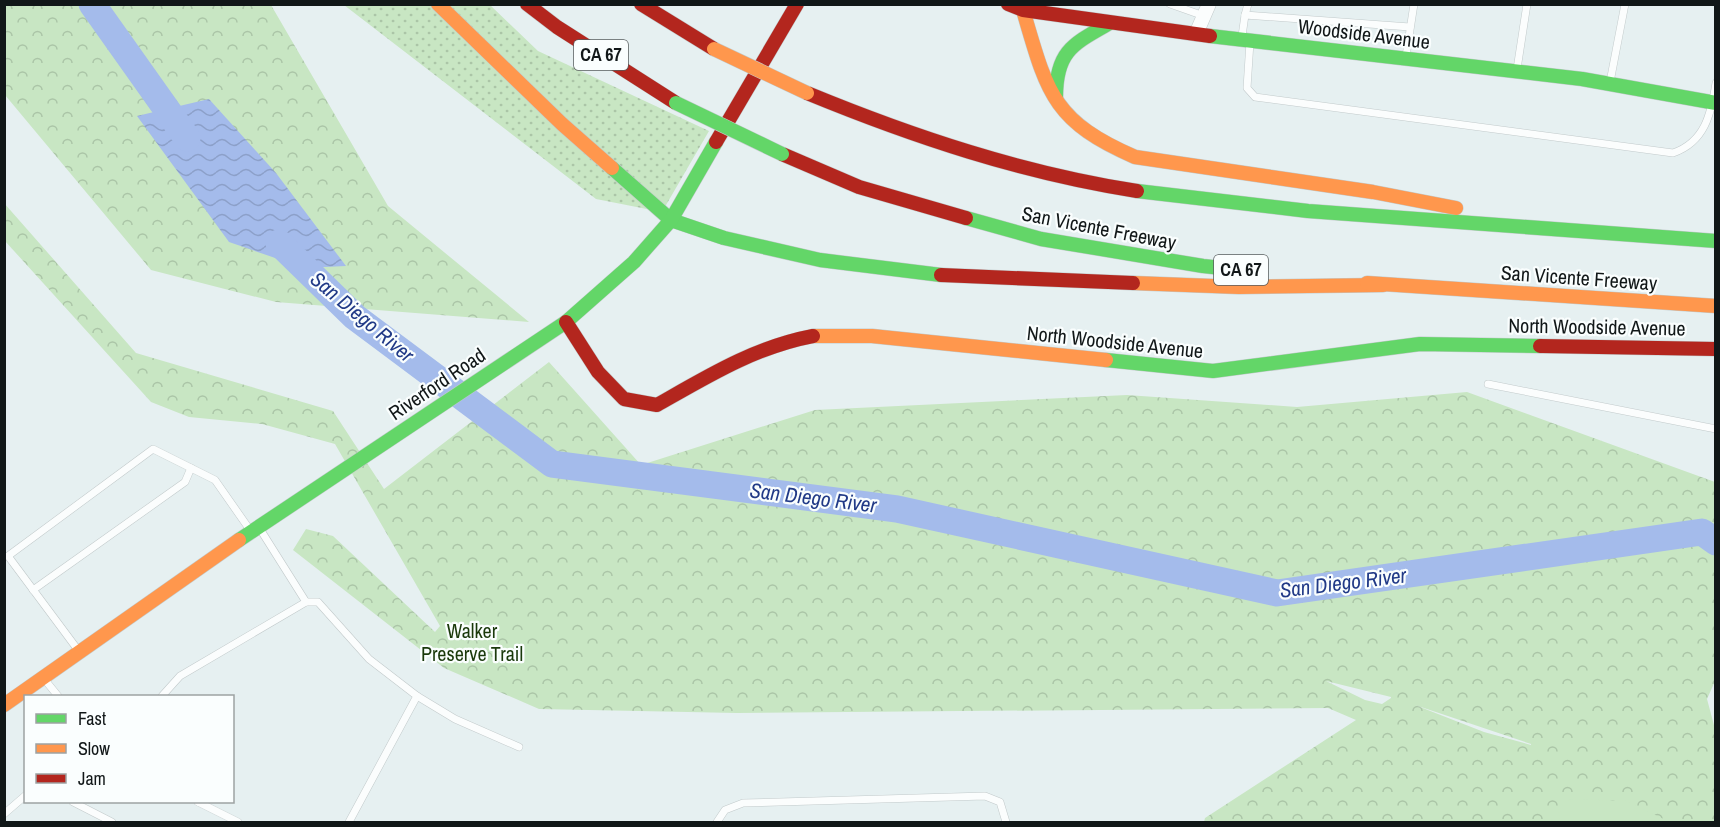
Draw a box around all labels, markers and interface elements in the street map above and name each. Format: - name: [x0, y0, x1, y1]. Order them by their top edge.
- street label: Woodside Avenue: [1297, 12, 1431, 55]
- road number: CA 67: [574, 40, 628, 70]
- street label: San Vicente Freeway: [1020, 199, 1179, 256]
- road number: CA 67: [1214, 255, 1268, 285]
- street label: San Vicente Freeway: [1500, 259, 1659, 296]
- water label: San Diego River: [304, 265, 421, 369]
- street label: North Woodside Avenue: [1508, 311, 1686, 342]
- street label: North Woodside Avenue: [1026, 319, 1205, 364]
- street label: Riverford Road: [383, 341, 490, 426]
- water label: San Diego River: [748, 475, 879, 520]
- water label: San Diego River: [1278, 560, 1409, 605]
- park label: Walker Preserve Trail: [421, 617, 523, 667]
- legend: [24, 695, 234, 803]
- text: Fast: [78, 706, 106, 731]
- text: Slow: [78, 736, 110, 761]
- text: Jam: [78, 766, 106, 791]

